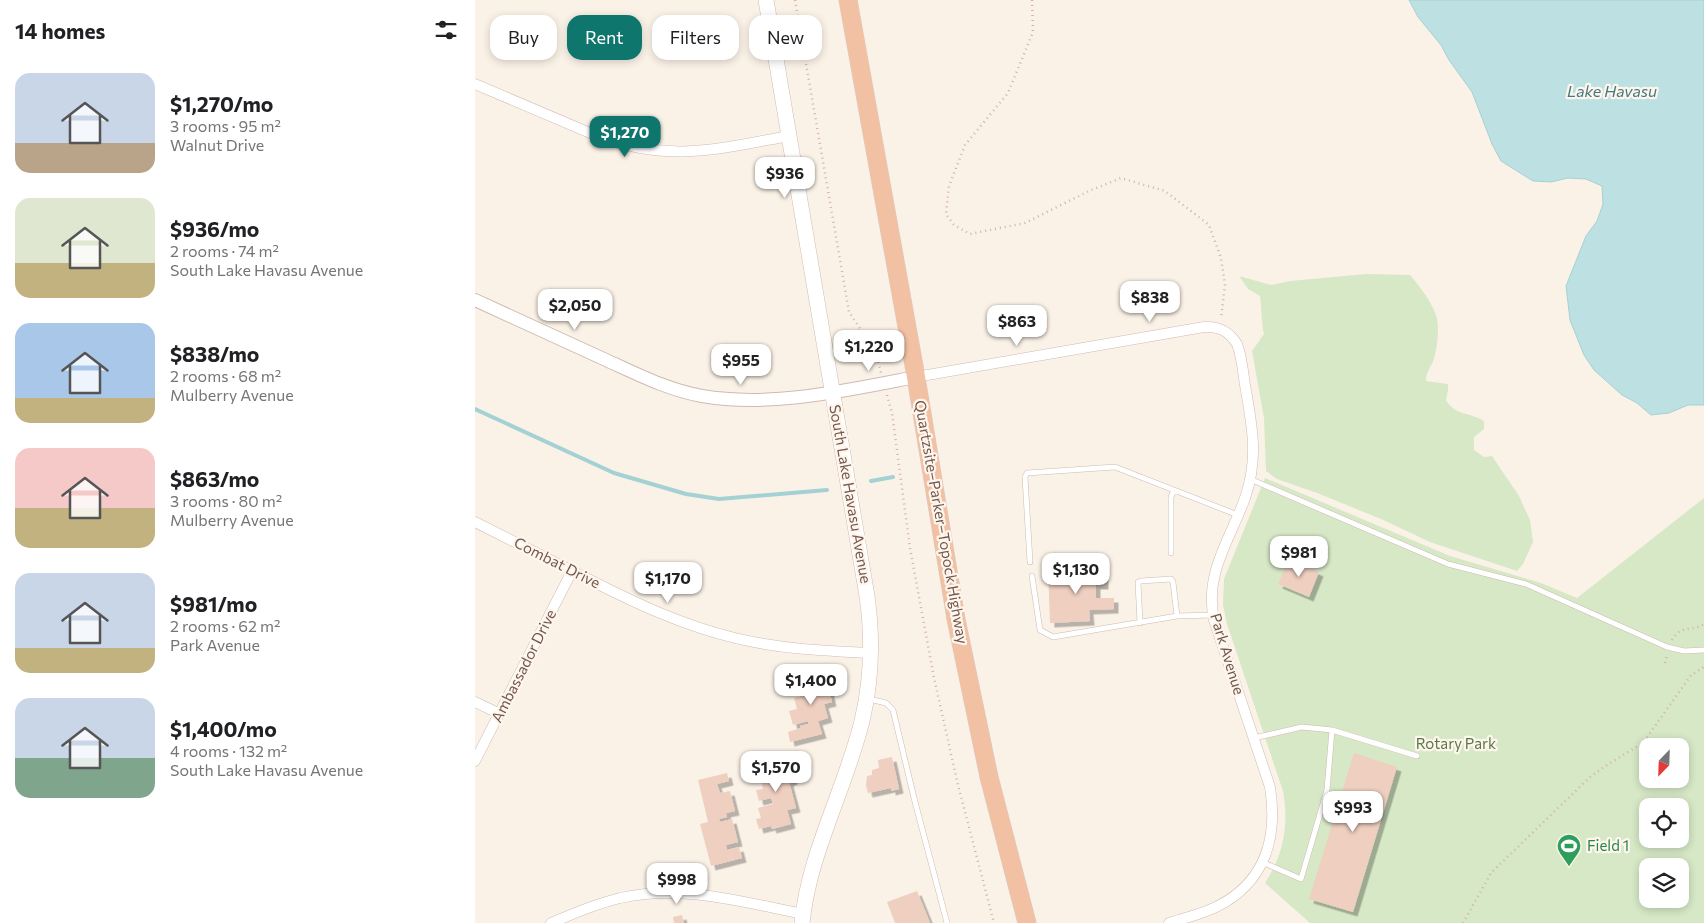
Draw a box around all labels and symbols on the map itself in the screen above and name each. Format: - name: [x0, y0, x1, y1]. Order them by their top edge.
- water label: Lake Havasu: [1567, 81, 1657, 100]
- pin: $1,270: [584, 116, 666, 158]
- pin: $936: [755, 156, 815, 199]
- pin: $838: [1120, 280, 1180, 323]
- pin: $2,050: [534, 288, 616, 331]
- pin: $863: [987, 304, 1047, 347]
- pin: $1,220: [828, 330, 910, 372]
- pin: $955: [711, 344, 771, 386]
- street label: Quartzsite–Parker–Topock Highway: [912, 399, 972, 645]
- street label: South Lake Havasu Avenue: [826, 403, 876, 585]
- street label: Combat Drive: [511, 533, 604, 592]
- pin: $981: [1269, 536, 1329, 578]
- pin: $1,130: [1035, 552, 1117, 595]
- pin: $1,170: [627, 562, 709, 604]
- street label: Ambassador Drive: [487, 606, 559, 725]
- street label: Park Avenue: [1207, 611, 1249, 697]
- pin: $1,400: [770, 664, 852, 706]
- park label: Rotary Park: [1416, 734, 1496, 752]
- north arrow: [1639, 738, 1689, 788]
- pin: $1,570: [735, 750, 817, 793]
- pin: $993: [1323, 790, 1383, 833]
- sports icon: Field 1: [1556, 833, 1582, 867]
- place label: Field 1: [1587, 836, 1629, 854]
- pin: $998: [647, 862, 707, 905]

